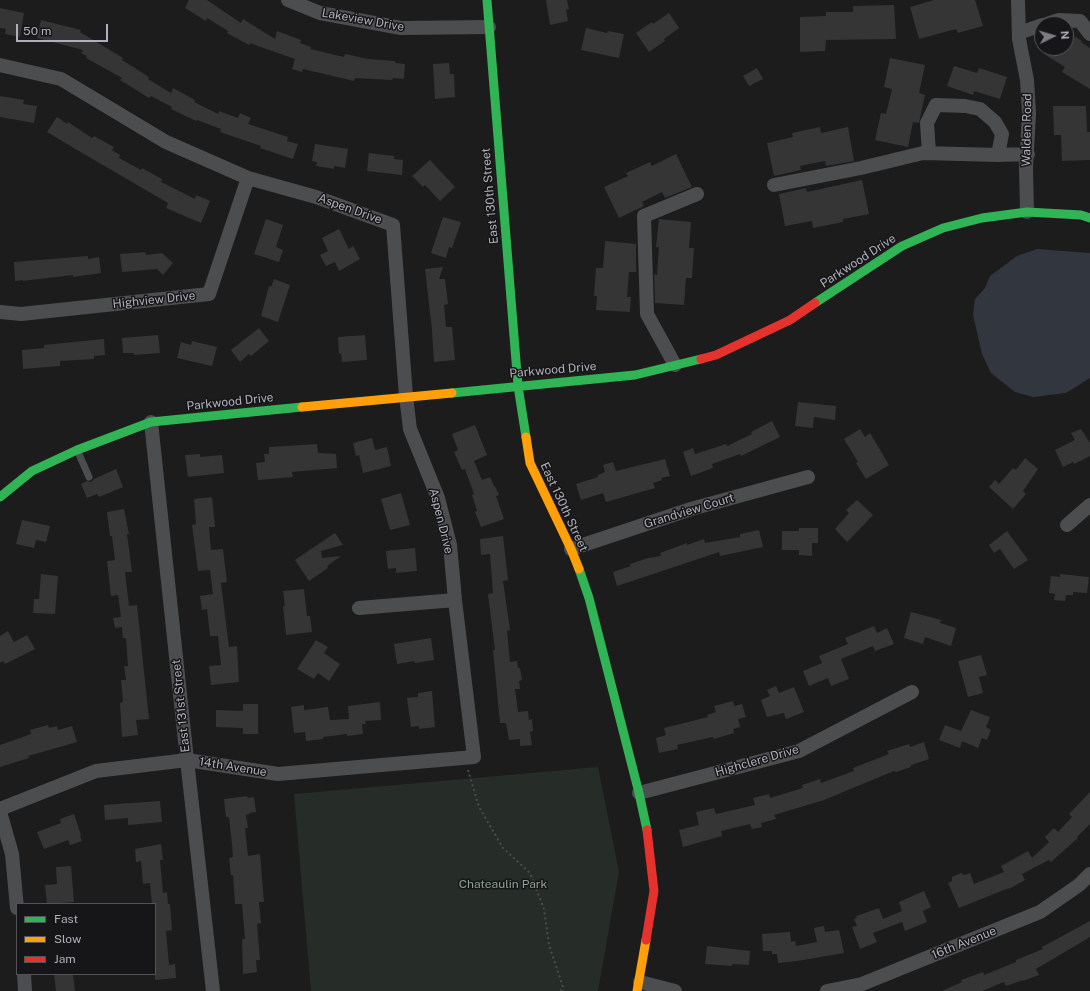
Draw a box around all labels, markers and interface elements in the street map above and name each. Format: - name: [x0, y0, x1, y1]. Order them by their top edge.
- street label: Lakeview Drive: [321, 6, 405, 34]
- scale bar: [18, 16, 110, 42]
- north arrow: [1034, 16, 1074, 56]
- text: 50 m: [23, 24, 51, 38]
- text: N: [1059, 30, 1071, 40]
- street label: Walden Road: [1019, 93, 1035, 167]
- street label: East 130th Street: [479, 147, 501, 245]
- street label: Aspen Drive: [316, 191, 384, 227]
- street label: Parkwood Drive: [817, 231, 899, 291]
- street label: Highview Drive: [112, 288, 196, 312]
- street label: Parkwood Drive: [509, 359, 597, 381]
- street label: Parkwood Drive: [186, 390, 274, 414]
- street label: East 130th Street: [537, 460, 591, 554]
- street label: Aspen Drive: [426, 487, 456, 555]
- street label: Grandview Court: [642, 490, 736, 532]
- street label: East 131st Street: [169, 659, 193, 753]
- street label: Highclere Drive: [714, 742, 800, 780]
- street label: 14th Avenue: [198, 755, 268, 779]
- park label: Chateaulin Park: [459, 877, 547, 891]
- legend: [16, 903, 156, 975]
- text: Fast: [54, 912, 78, 926]
- street label: 16th Avenue: [930, 924, 998, 962]
- text: Slow: [54, 932, 81, 946]
- text: Jam: [54, 952, 76, 966]

